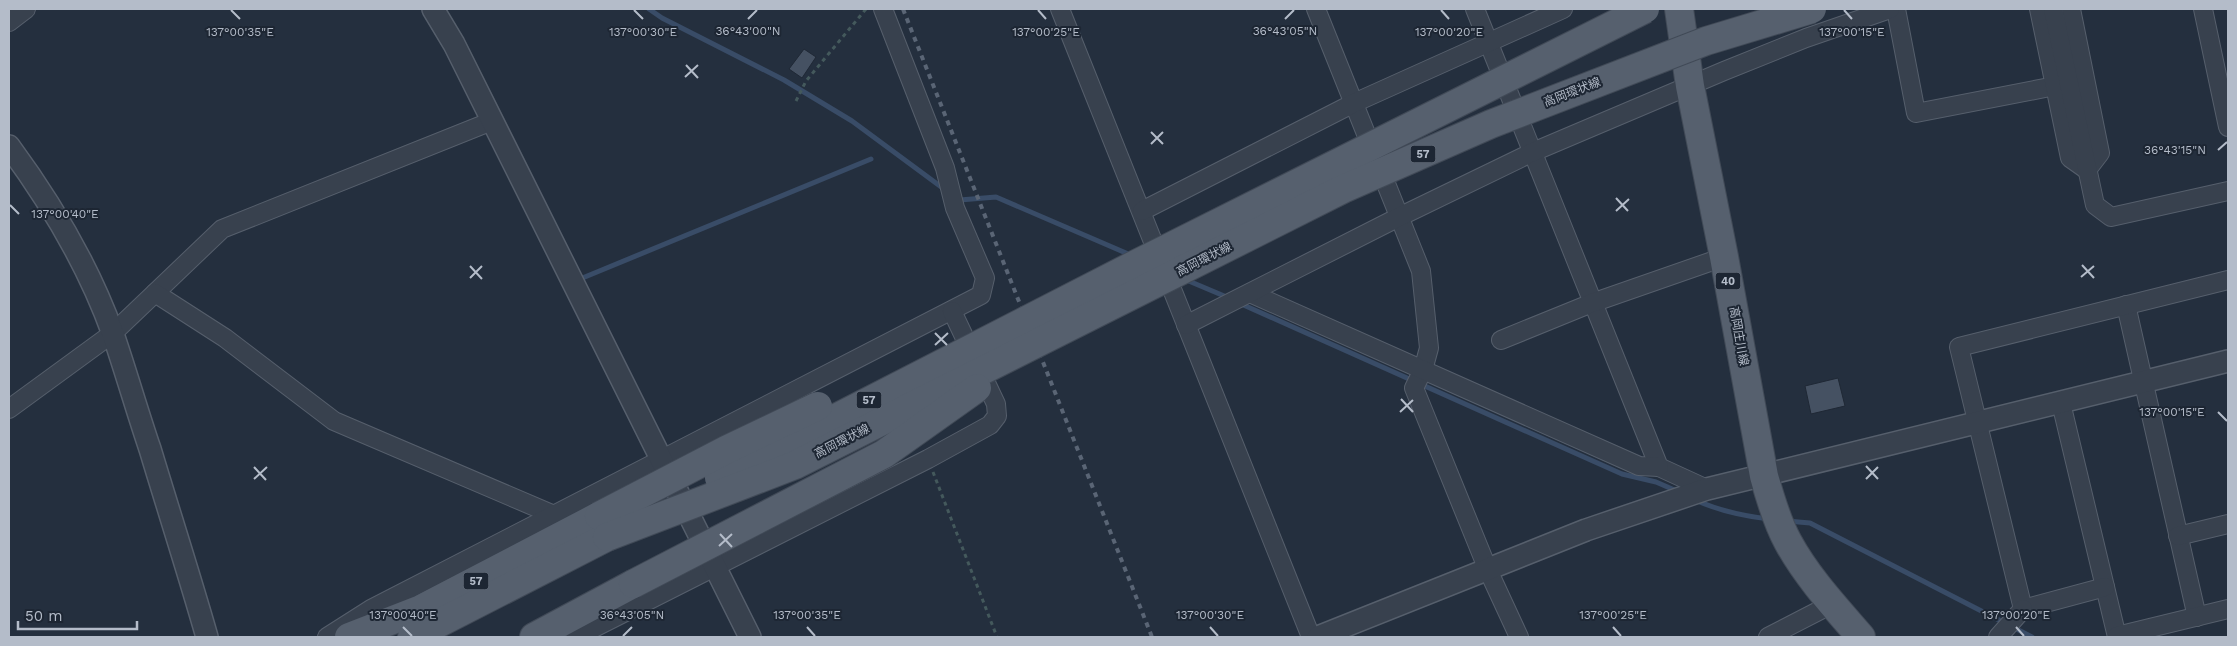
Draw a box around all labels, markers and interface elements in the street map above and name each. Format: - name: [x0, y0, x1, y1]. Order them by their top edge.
- text: 36°43'00"N: [715, 24, 781, 38]
- text: 36°43'05"N: [1253, 24, 1317, 38]
- text: 137°00'35"E: [206, 25, 274, 39]
- text: 137°00'30"E: [609, 25, 677, 39]
- text: 137°00'25"E: [1012, 25, 1080, 39]
- text: 137°00'20"E: [1415, 25, 1483, 39]
- text: 137°00'15"E: [1819, 25, 1885, 39]
- street label: 高岡環状線: [1541, 75, 1603, 109]
- text: 36°43'15"N: [2144, 143, 2206, 157]
- road number: 57: [1410, 146, 1436, 162]
- text: 137°00'40"E: [31, 207, 99, 221]
- street label: 高岡環状線: [1174, 239, 1234, 279]
- road number: 40: [1716, 272, 1740, 290]
- street label: 高岡庄川線: [1727, 305, 1751, 367]
- road number: 57: [856, 392, 882, 408]
- text: 137°00'15"E: [2139, 405, 2205, 419]
- street label: 高岡環状線: [812, 421, 872, 461]
- road number: 57: [464, 572, 488, 590]
- scale bar: [18, 598, 136, 630]
- text: 50 m: [25, 607, 62, 625]
- text: 137°00'40"E: [369, 608, 437, 622]
- text: 36°43'05"N: [600, 608, 664, 622]
- text: 137°00'35"E: [773, 608, 841, 622]
- text: 137°00'30"E: [1176, 608, 1244, 622]
- text: 137°00'25"E: [1579, 608, 1647, 622]
- text: 137°00'20"E: [1982, 608, 2050, 622]

